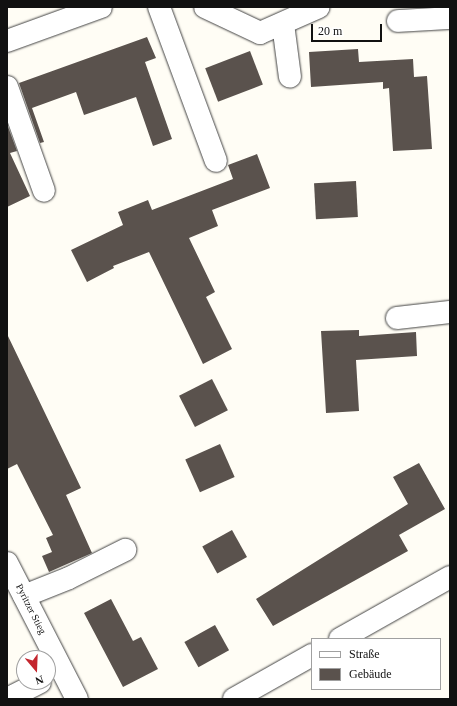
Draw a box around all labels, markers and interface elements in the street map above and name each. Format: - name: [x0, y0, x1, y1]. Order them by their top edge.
- scale bar: [313, 16, 384, 42]
- text: 20 m: [318, 24, 342, 38]
- street label: Pyritzer Stieg: [13, 582, 49, 636]
- legend: [311, 638, 441, 690]
- text: Straße: [349, 647, 380, 661]
- north arrow: [16, 650, 56, 690]
- text: Gebäude: [349, 667, 392, 681]
- text: N: [34, 673, 45, 687]

